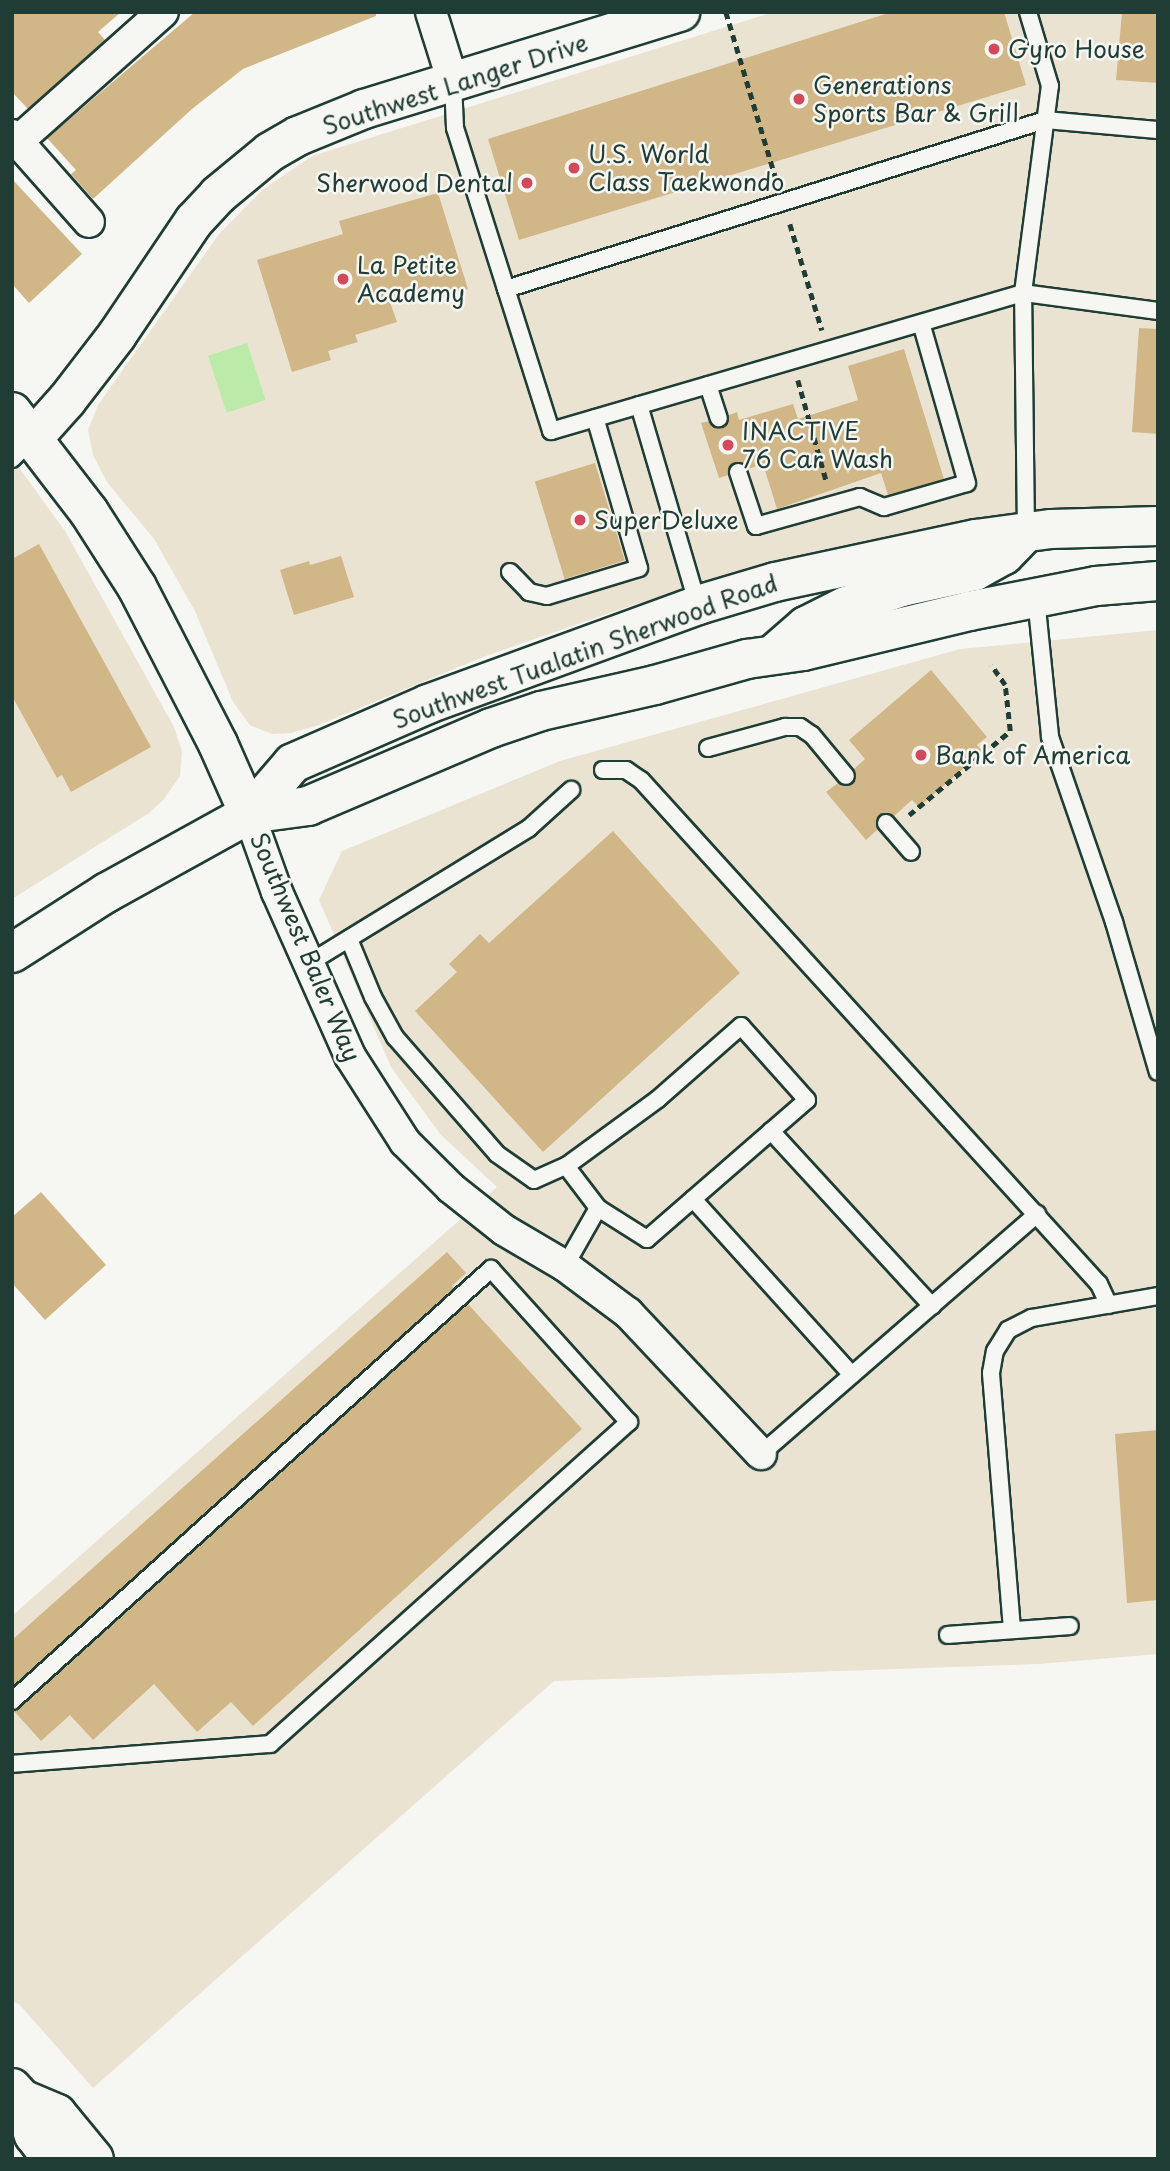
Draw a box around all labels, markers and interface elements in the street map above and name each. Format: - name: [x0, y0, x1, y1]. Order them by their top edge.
- street label: Southwest Langer Drive: [319, 27, 591, 141]
- place label: Gyro House: [1008, 35, 1145, 63]
- marker: Gyro House: [986, 41, 1002, 57]
- place label: Generations Sports Bar & Grill: [813, 71, 1020, 127]
- marker: Generations Sports Bar & Grill: [791, 91, 807, 107]
- place label: U.S. World Class Taekwondo: [588, 140, 784, 196]
- marker: U.S. World Class Taekwondo: [566, 160, 582, 176]
- place label: Sherwood Dental: [314, 169, 513, 197]
- marker: Sherwood Dental: [519, 175, 535, 191]
- place label: La Petite Academy: [357, 251, 465, 307]
- marker: La Petite Academy: [335, 271, 351, 287]
- place label: INACTIVE 76 Car Wash: [742, 417, 892, 473]
- marker: INACTIVE 76 Car Wash: [720, 437, 736, 453]
- place label: SuperDeluxe: [594, 506, 739, 534]
- marker: SuperDeluxe: [572, 512, 588, 528]
- street label: Southwest Tualatin Sherwood Road: [388, 567, 782, 735]
- place label: Bank of America: [935, 741, 1131, 769]
- marker: Bank of America: [913, 747, 929, 763]
- street label: Southwest Baler Way: [244, 827, 368, 1067]

